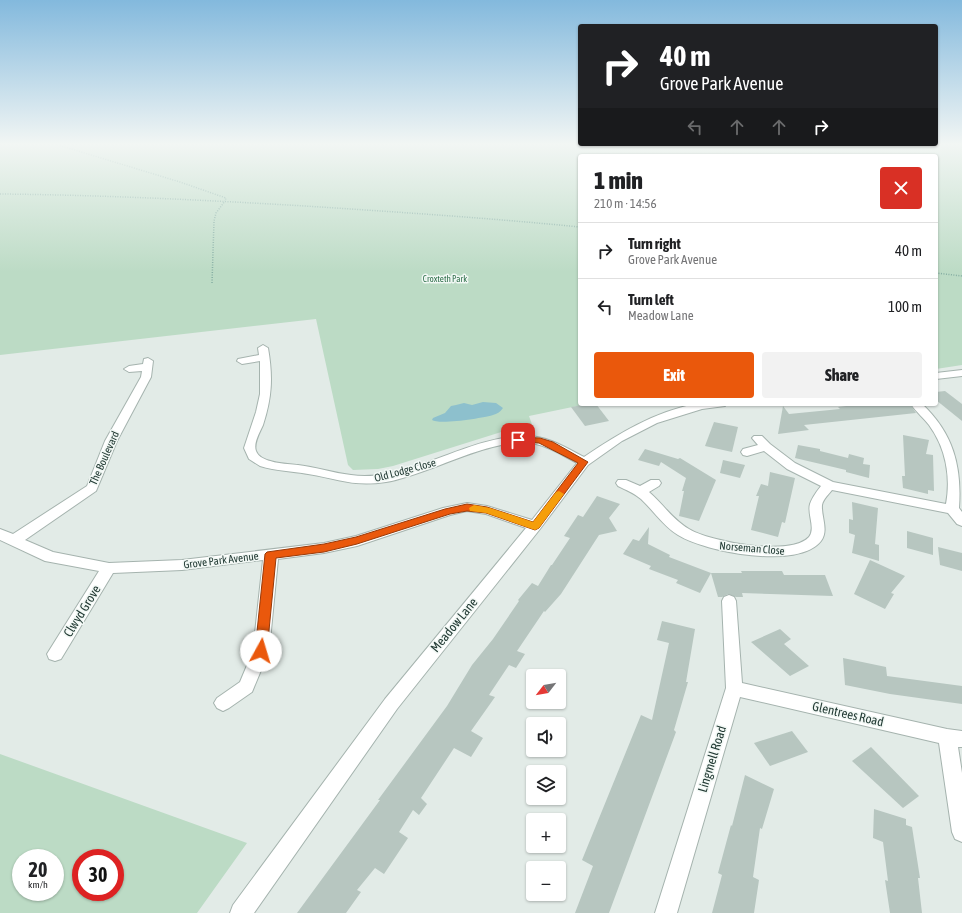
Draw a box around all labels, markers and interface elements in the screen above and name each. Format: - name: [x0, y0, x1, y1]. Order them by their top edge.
- icon: right: [594, 40, 646, 92]
- text: 40 m: [660, 40, 710, 72]
- text: Grove Park Avenue: [660, 73, 783, 94]
- icon: left: [684, 116, 706, 138]
- icon: ahead: [726, 116, 748, 138]
- icon: ahead: [768, 116, 790, 138]
- icon: right: [810, 116, 832, 138]
- text: 1 min: [594, 167, 643, 194]
- button: close: [880, 167, 922, 209]
- text: 210 m · 14:56: [594, 196, 657, 211]
- text: Turn right: [628, 235, 681, 252]
- icon: right: [594, 240, 616, 262]
- text: 40 m: [895, 242, 922, 259]
- text: Grove Park Avenue: [628, 252, 717, 267]
- park label: Croxteth Park: [423, 274, 467, 284]
- text: Turn left: [628, 291, 674, 308]
- icon: left: [594, 296, 616, 318]
- text: 100 m: [888, 298, 922, 315]
- text: Meadow Lane: [628, 308, 694, 323]
- button: Exit: [594, 352, 754, 398]
- button: Share: [762, 352, 922, 398]
- pin: [501, 423, 535, 457]
- street label: The Boulevard: [87, 429, 121, 487]
- icon: arrive: [507, 429, 529, 451]
- street label: Old Lodge Close: [373, 456, 437, 484]
- street label: Norseman Close: [719, 539, 785, 557]
- street label: Grove Park Avenue: [183, 549, 259, 571]
- street label: Clwyd Grove: [60, 582, 104, 640]
- street label: Meadow Lane: [428, 595, 481, 655]
- position arrow: [240, 630, 282, 672]
- north arrow: [526, 669, 566, 709]
- map controls: [526, 669, 566, 901]
- street label: Glentrees Road: [811, 698, 885, 730]
- button: sound: [526, 717, 566, 757]
- street label: Lingmell Road: [695, 724, 729, 794]
- button: layers: [526, 765, 566, 805]
- button: +: [526, 813, 566, 853]
- speed limit sign: 30: [72, 849, 124, 901]
- text: 20: [29, 858, 47, 881]
- button: −: [526, 861, 566, 901]
- text: km/h: [28, 879, 48, 890]

